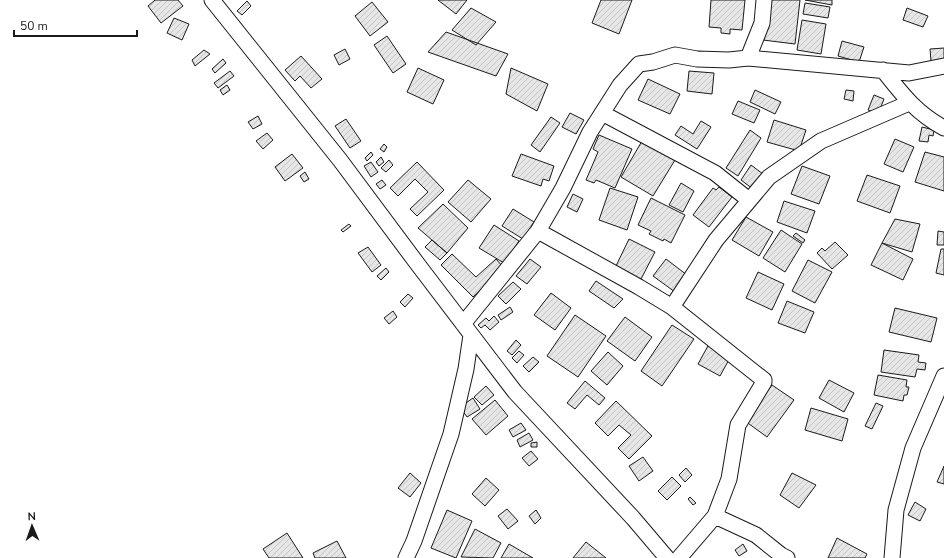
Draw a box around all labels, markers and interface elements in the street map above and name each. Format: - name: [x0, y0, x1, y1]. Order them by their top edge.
- scale bar: [14, 12, 137, 38]
- text: 50 m: [20, 18, 48, 34]
- north arrow: [12, 506, 52, 546]
- text: N: [27, 509, 36, 524]

